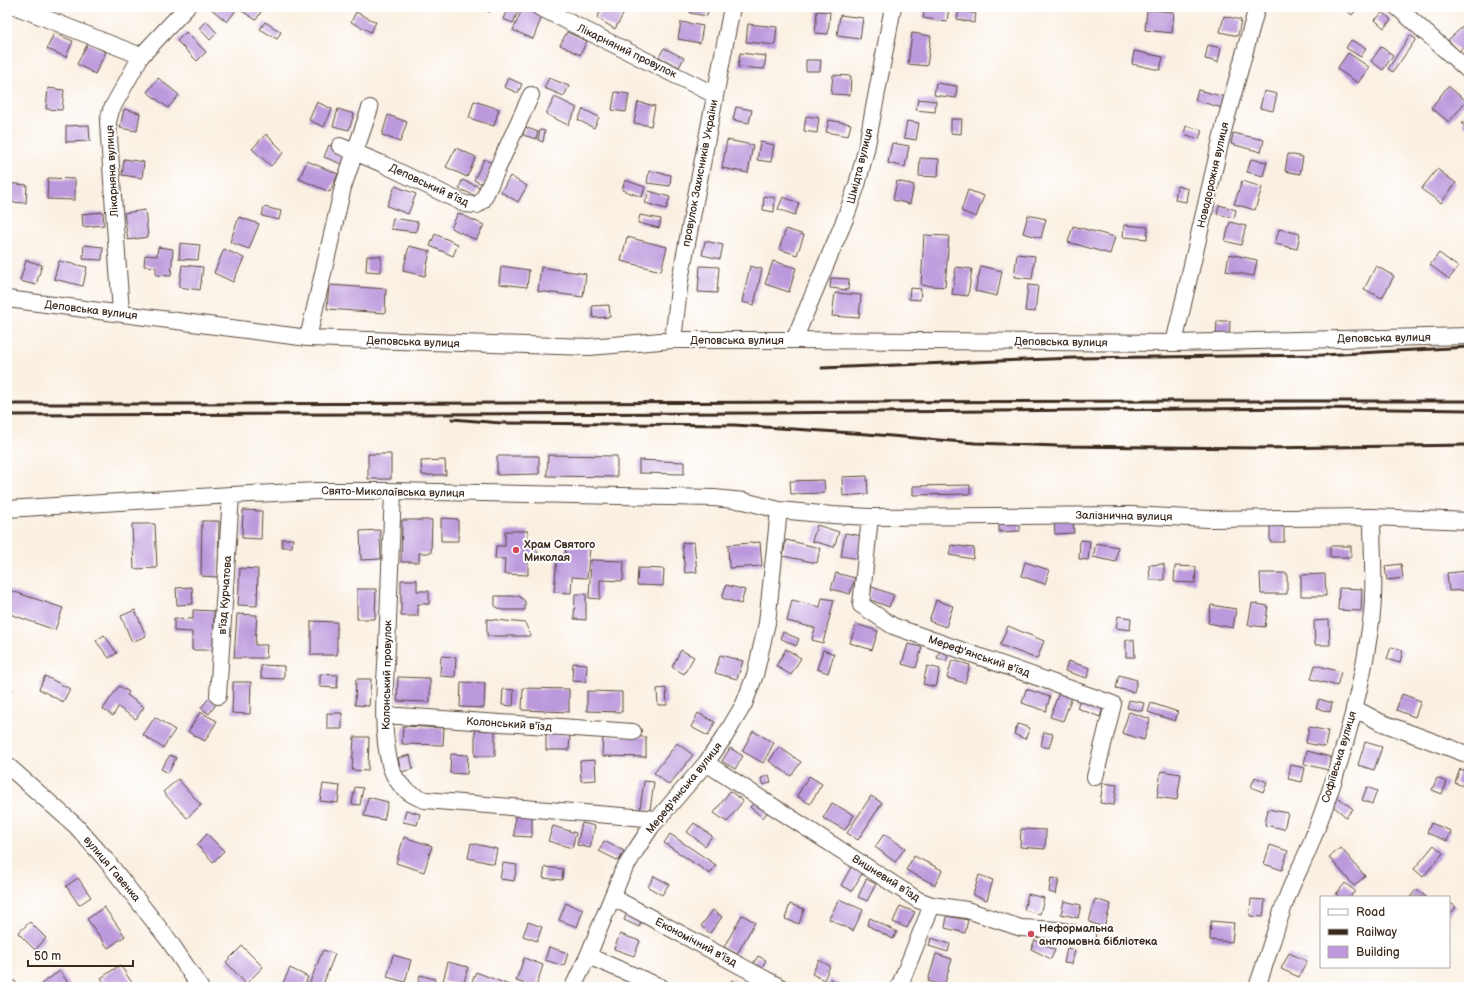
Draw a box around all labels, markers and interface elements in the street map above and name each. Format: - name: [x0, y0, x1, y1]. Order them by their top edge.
- street label: Лікарняний провулок: [574, 21, 679, 81]
- street label: провулок Захисників України: [679, 98, 721, 248]
- street label: Новодорожня вулиця: [1195, 121, 1231, 229]
- street label: Лікарняна вулиця: [103, 125, 121, 218]
- street label: Шмідта вулиця: [844, 127, 876, 205]
- street label: Деповський в’їзд: [387, 161, 471, 209]
- street label: Деповська вулиця: [44, 298, 138, 322]
- street label: Деповська вулиця: [1337, 331, 1431, 345]
- street label: Деповська вулиця: [366, 334, 460, 350]
- street label: Деповська вулиця: [690, 334, 784, 347]
- street label: Деповська вулиця: [1014, 335, 1108, 349]
- street label: Свято-Миколаївська вулиця: [321, 484, 465, 500]
- street label: Залізнична вулиця: [1076, 509, 1172, 523]
- place label: Храм Святого Миколая: [523, 538, 595, 564]
- marker: Храм Святого Миколая: [511, 545, 521, 555]
- street label: в'їзд Курчатова: [216, 555, 234, 635]
- street label: Колонський провулок: [380, 620, 394, 730]
- street label: Мереф'янський в'їзд: [927, 633, 1032, 680]
- street label: Софіївська вулиця: [1319, 710, 1359, 804]
- street label: Колонський в'їзд: [466, 715, 553, 733]
- street label: Мереф'янська вулиця: [643, 740, 725, 836]
- street label: вулиця Гавенка: [81, 834, 144, 905]
- street label: Вишневий в’їзд: [850, 852, 923, 904]
- legend: [1320, 896, 1450, 968]
- text: Road: [1356, 905, 1385, 920]
- street label: Економічний в'їзд: [653, 915, 739, 969]
- place label: Неформальна англомовна бібліотека: [1039, 922, 1158, 948]
- text: Railway: [1356, 925, 1398, 940]
- marker: Неформальна англомовна бібліотека: [1026, 929, 1036, 939]
- scale bar: [28, 942, 133, 968]
- text: Building: [1356, 945, 1400, 960]
- text: 50 m: [34, 949, 61, 964]

